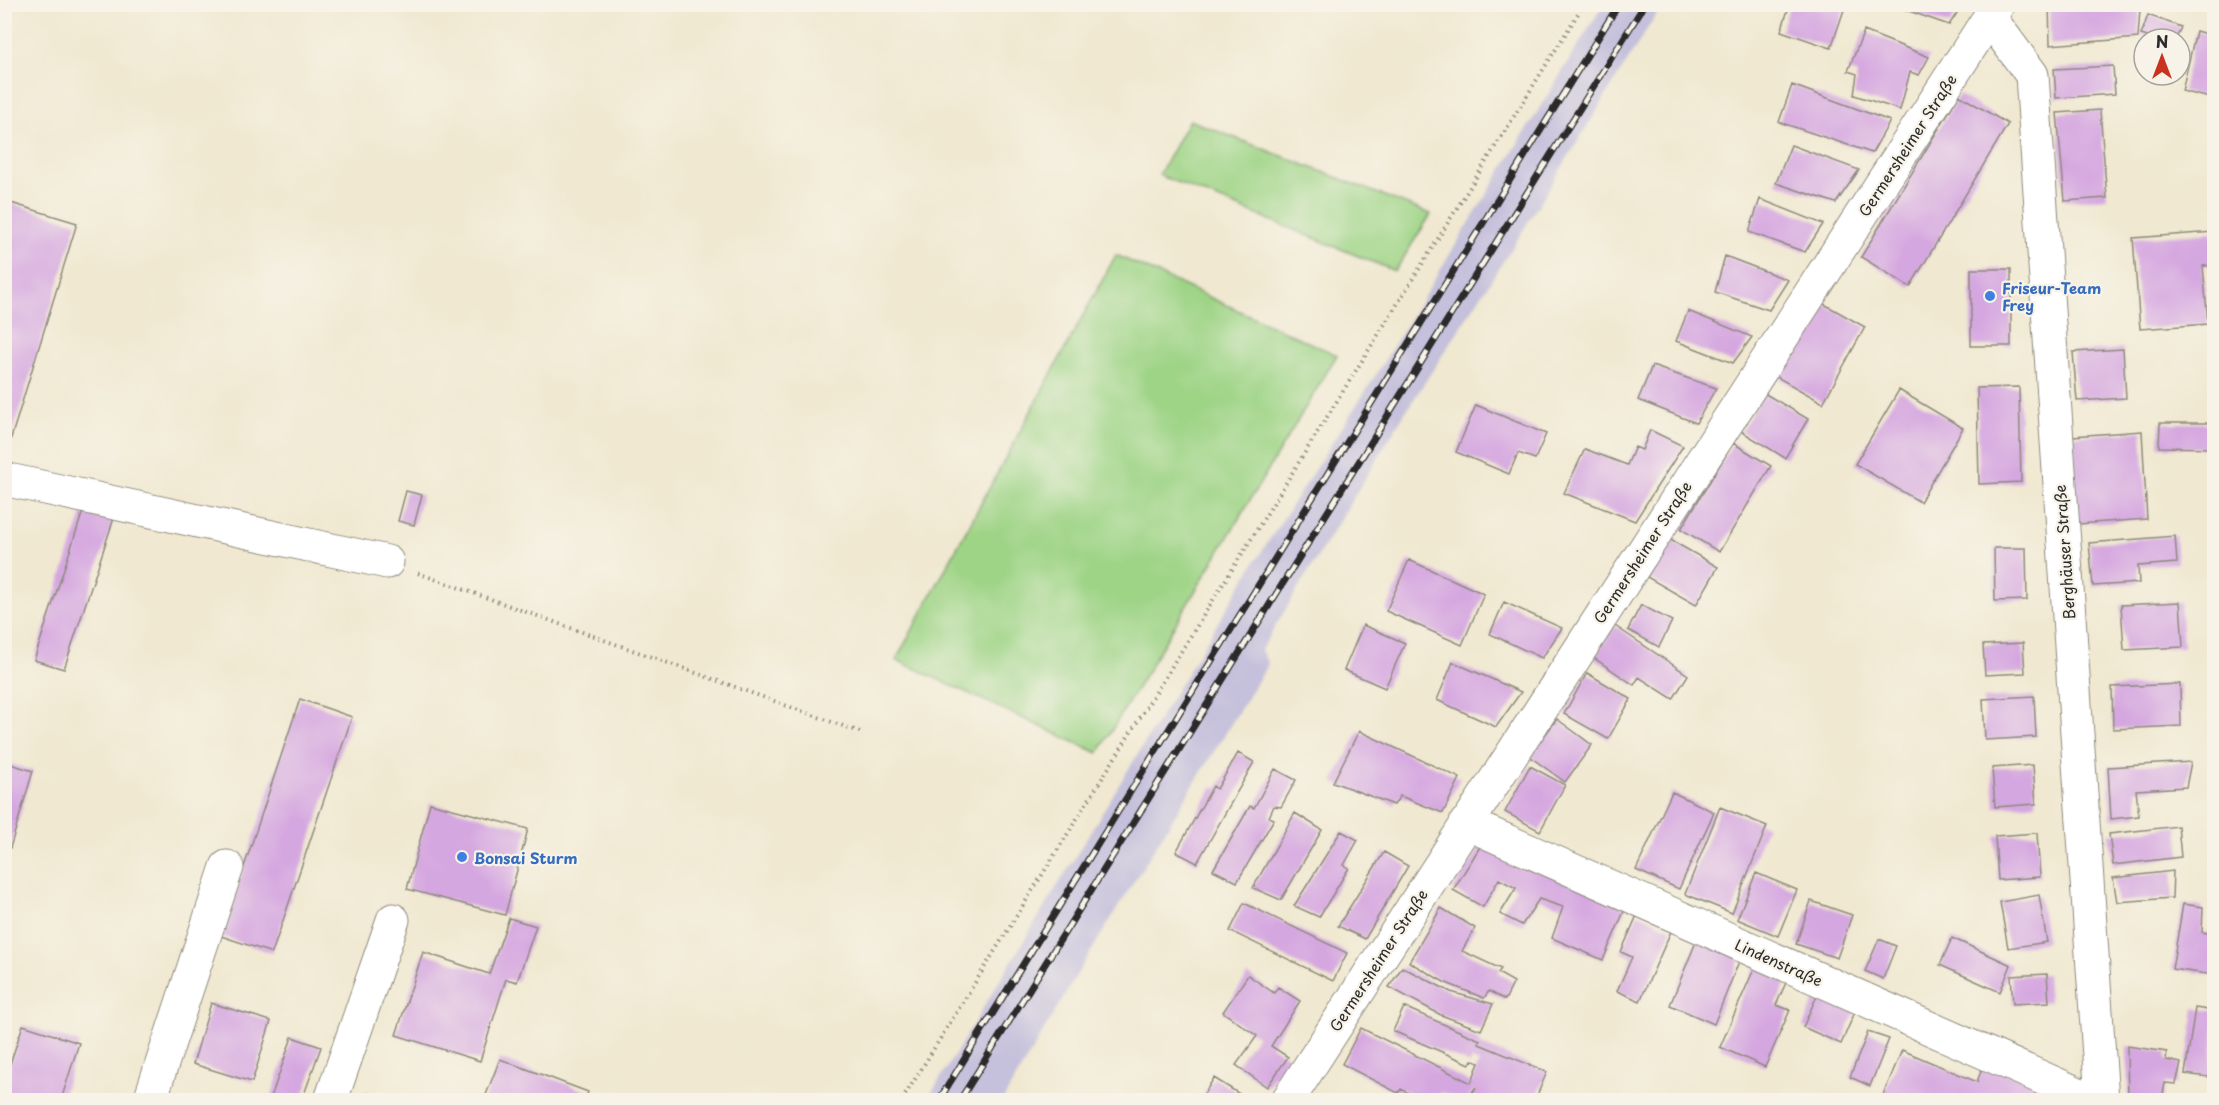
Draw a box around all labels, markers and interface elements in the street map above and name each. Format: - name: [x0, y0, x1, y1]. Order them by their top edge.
- north arrow: [2132, 27, 2192, 87]
- text: N: [2156, 29, 2168, 53]
- street label: Germersheimer Straße: [1852, 69, 1962, 221]
- place label: Friseur-Team Frey: [2002, 276, 2101, 316]
- marker: Friseur-Team Frey: [1983, 289, 1997, 303]
- street label: Germersheimer Straße: [1587, 476, 1697, 628]
- street label: Berghäuser Straße: [2048, 484, 2080, 620]
- place label: Bonsai Sturm: [474, 846, 577, 869]
- marker: Bonsai Sturm: [455, 850, 469, 864]
- street label: Germersheimer Straße: [1323, 884, 1433, 1036]
- street label: Lindenstraße: [1731, 932, 1827, 992]

